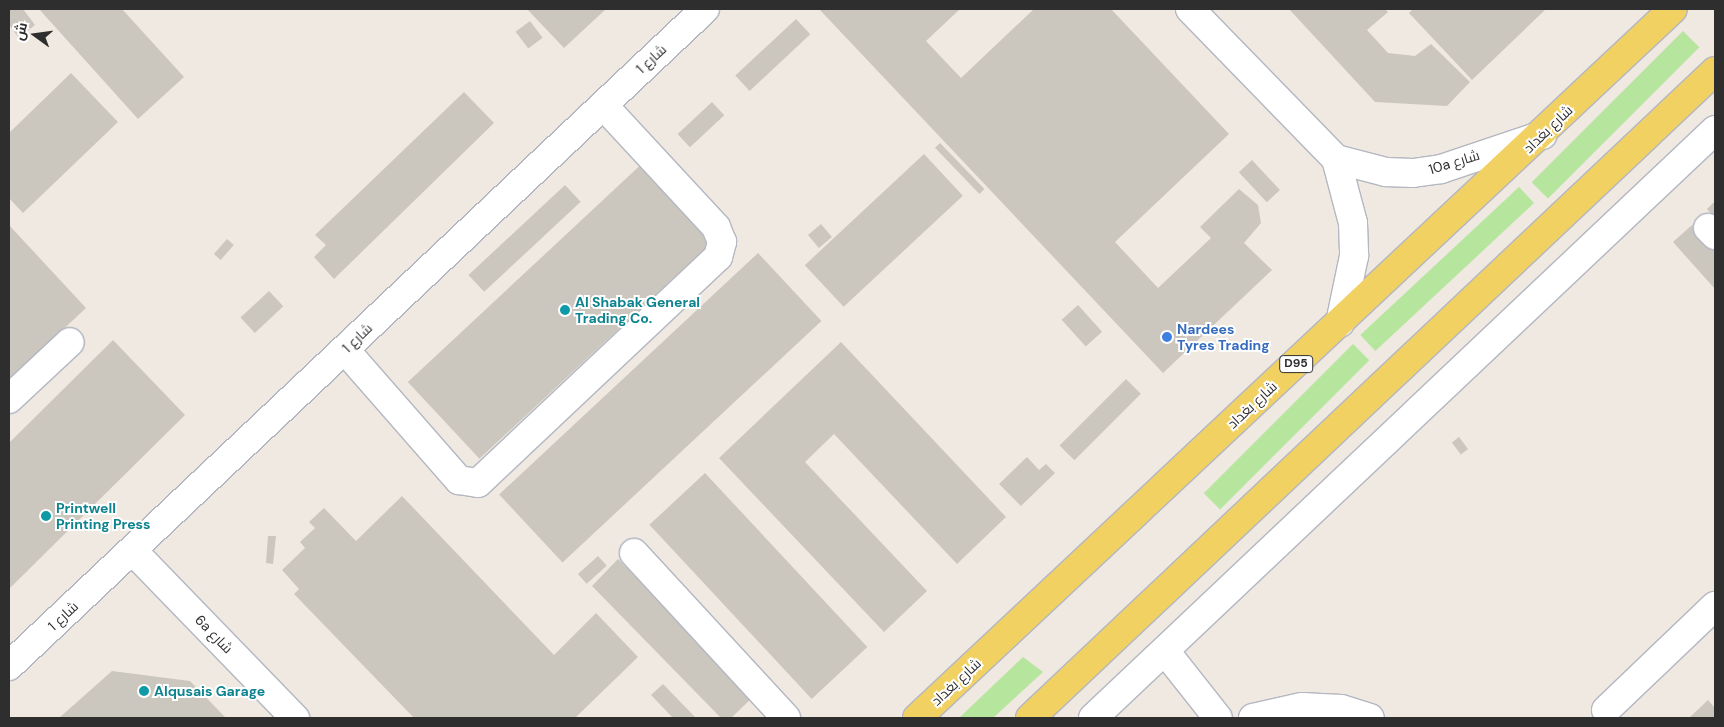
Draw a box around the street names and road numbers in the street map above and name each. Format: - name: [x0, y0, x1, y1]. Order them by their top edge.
- street label: شارع 1: [632, 41, 670, 77]
- street label: شارع بغداد: [1520, 102, 1576, 156]
- street label: 10a شارع: [1426, 146, 1482, 178]
- street label: شارع 1: [339, 320, 375, 356]
- road number: D95: [1278, 354, 1314, 374]
- street label: شارع بغداد: [1224, 378, 1280, 432]
- street label: شارع 1: [44, 598, 82, 634]
- street label: 6a شارع: [192, 611, 236, 657]
- street label: شارع بغداد: [928, 655, 984, 709]

